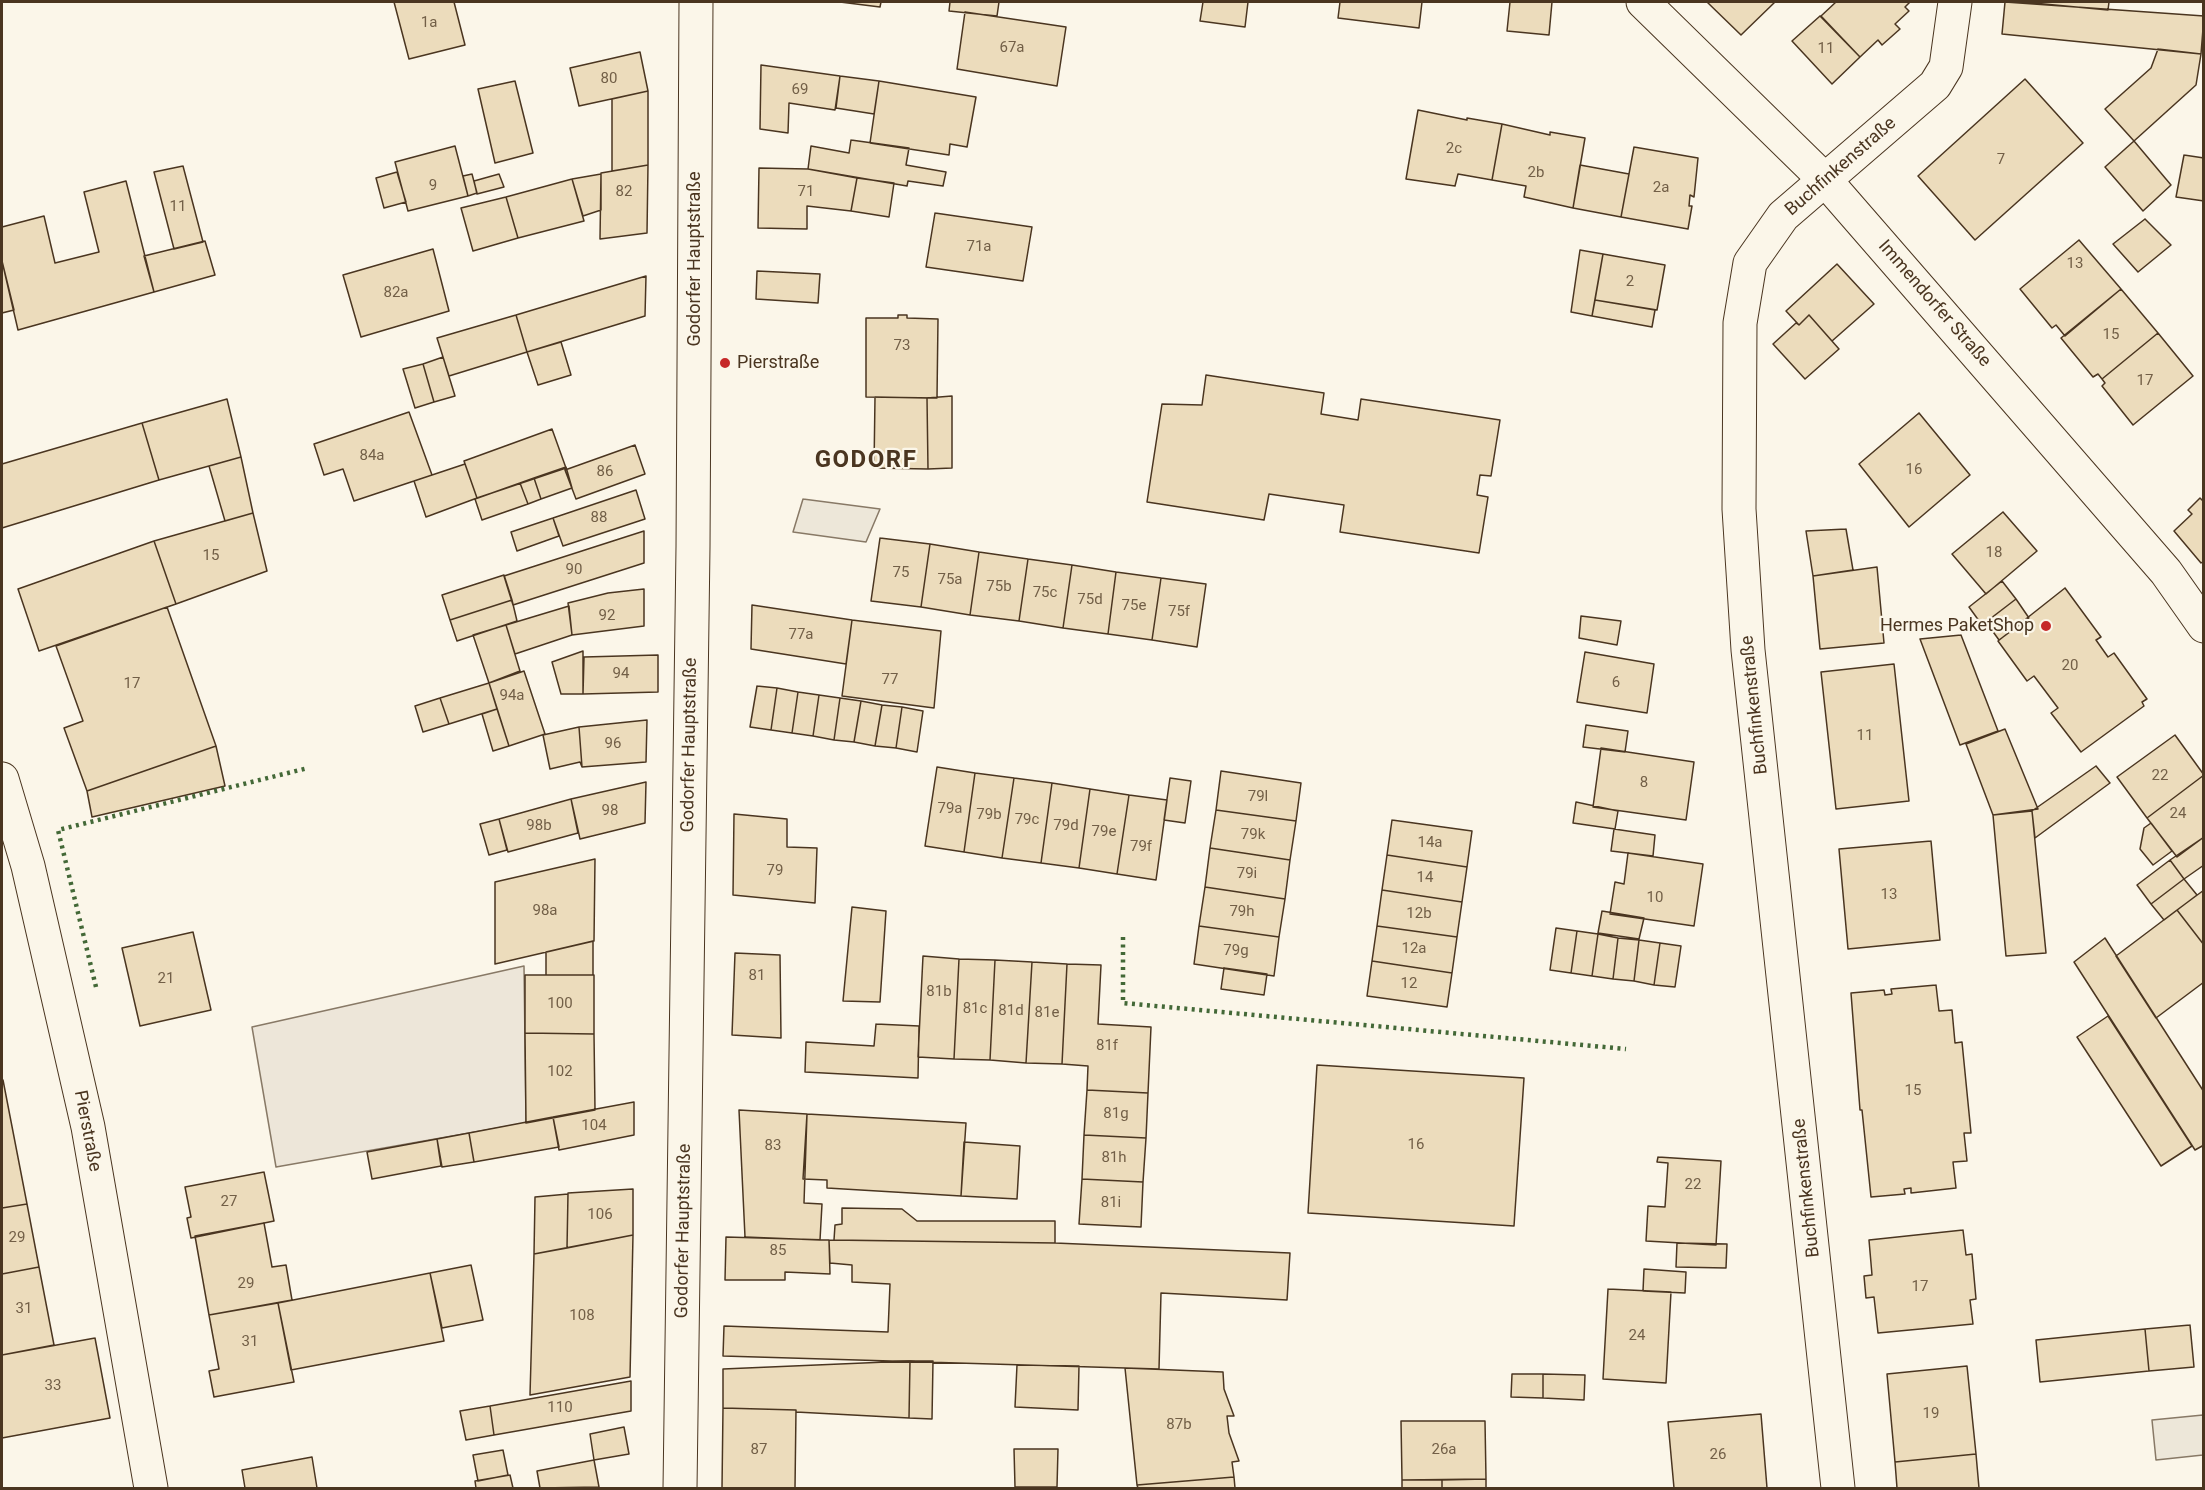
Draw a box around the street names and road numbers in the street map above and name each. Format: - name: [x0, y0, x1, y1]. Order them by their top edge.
- street label: Buchfinkenstraße: [1781, 113, 1901, 221]
- street label: Godorfer Hauptstraße: [684, 172, 706, 346]
- street label: Immendorfer Straße: [1873, 236, 1995, 372]
- street label: Buchfinkenstraße: [1737, 634, 1773, 776]
- street label: Godorfer Hauptstraße: [678, 657, 702, 833]
- street label: Pierstraße: [69, 1089, 105, 1173]
- street label: Buchfinkenstraße: [1789, 1117, 1825, 1259]
- street label: Godorfer Hauptstraße: [672, 1143, 696, 1319]

